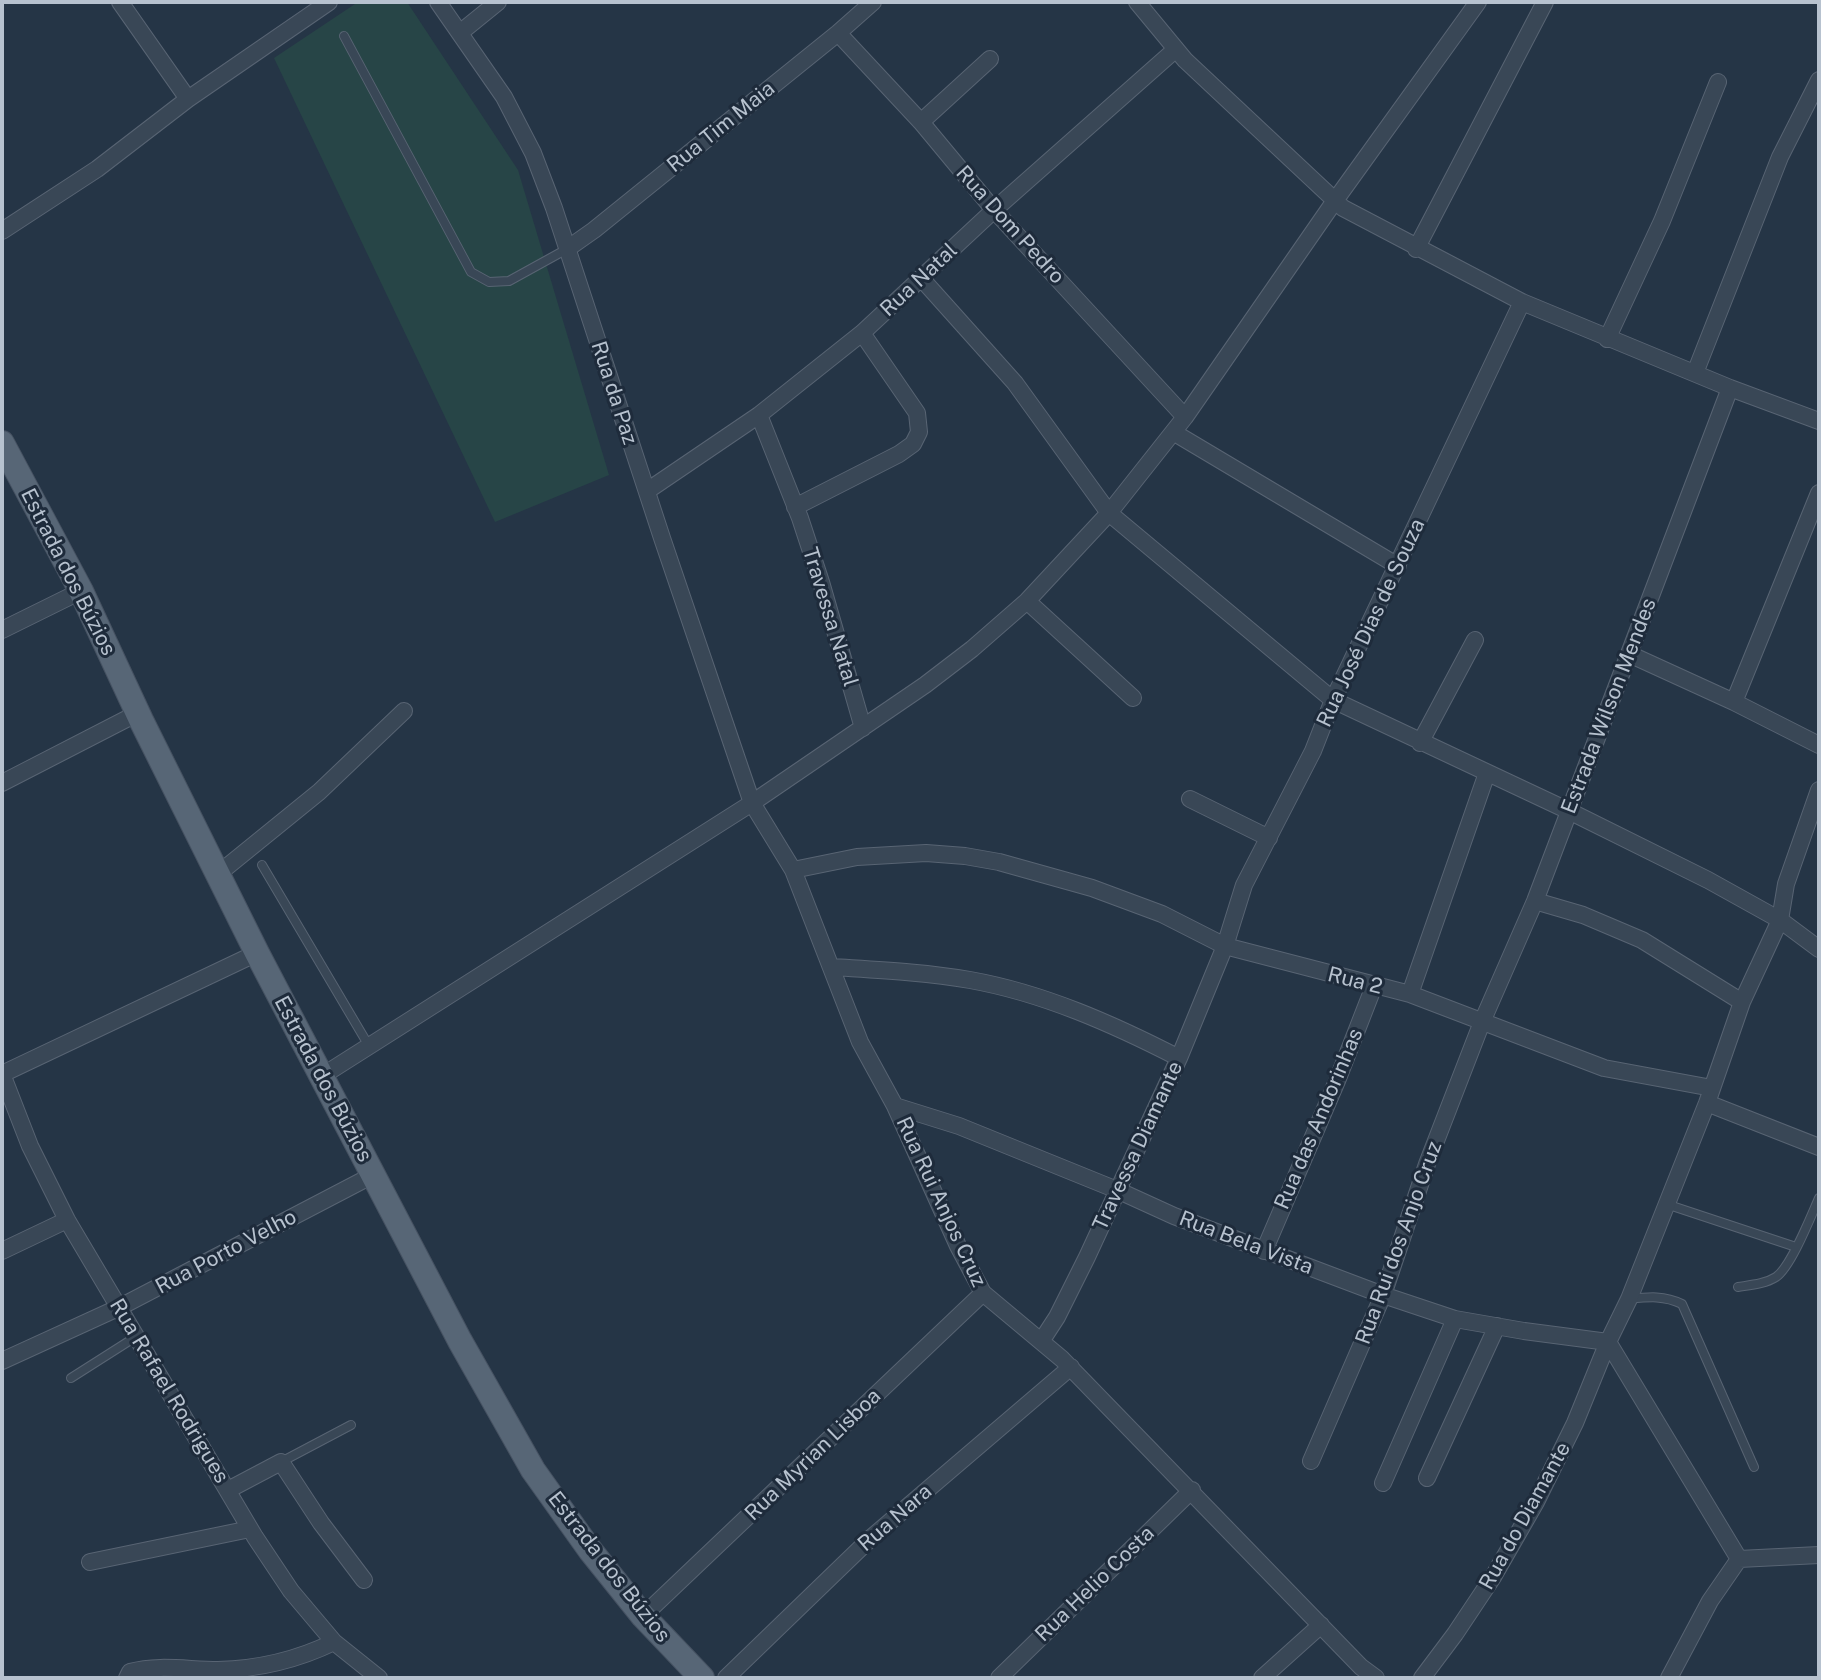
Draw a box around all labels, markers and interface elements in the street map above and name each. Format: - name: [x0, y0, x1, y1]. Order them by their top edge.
- street label: Rua Tim Maia: [662, 76, 780, 178]
- street label: Rua Dom Pedro: [950, 161, 1070, 289]
- street label: Rua Natal: [875, 238, 963, 322]
- street label: Rua da Paz: [585, 338, 643, 448]
- street label: Estrada dos Búzios: [15, 484, 121, 660]
- street label: Rua José Dias de Souza: [1312, 515, 1430, 731]
- street label: Travessa Natal: [797, 544, 863, 690]
- street label: Estrada Wilson Mendes: [1556, 595, 1662, 817]
- street label: Rua 2: [1325, 962, 1385, 1000]
- street label: Estrada dos Búzios: [269, 992, 377, 1166]
- street label: Rua das Andorinhas: [1270, 1025, 1368, 1213]
- street label: Travessa Diamante: [1088, 1057, 1188, 1235]
- street label: Rua Rui Anjos Cruz: [891, 1113, 991, 1291]
- street label: Rua Rui dos Anjo Cruz: [1351, 1138, 1447, 1348]
- street label: Rua Porto Velho: [151, 1204, 301, 1300]
- street label: Rua Bela Vista: [1175, 1206, 1317, 1280]
- street label: Rua Rafael Rodrigues: [104, 1294, 234, 1488]
- street label: Rua Myrian Lisboa: [740, 1384, 886, 1526]
- street label: Rua do Diamante: [1474, 1438, 1576, 1594]
- street label: Rua Nara: [853, 1479, 937, 1557]
- street label: Estrada dos Búzios: [542, 1487, 676, 1647]
- street label: Rua Helio Costa: [1030, 1521, 1160, 1647]

